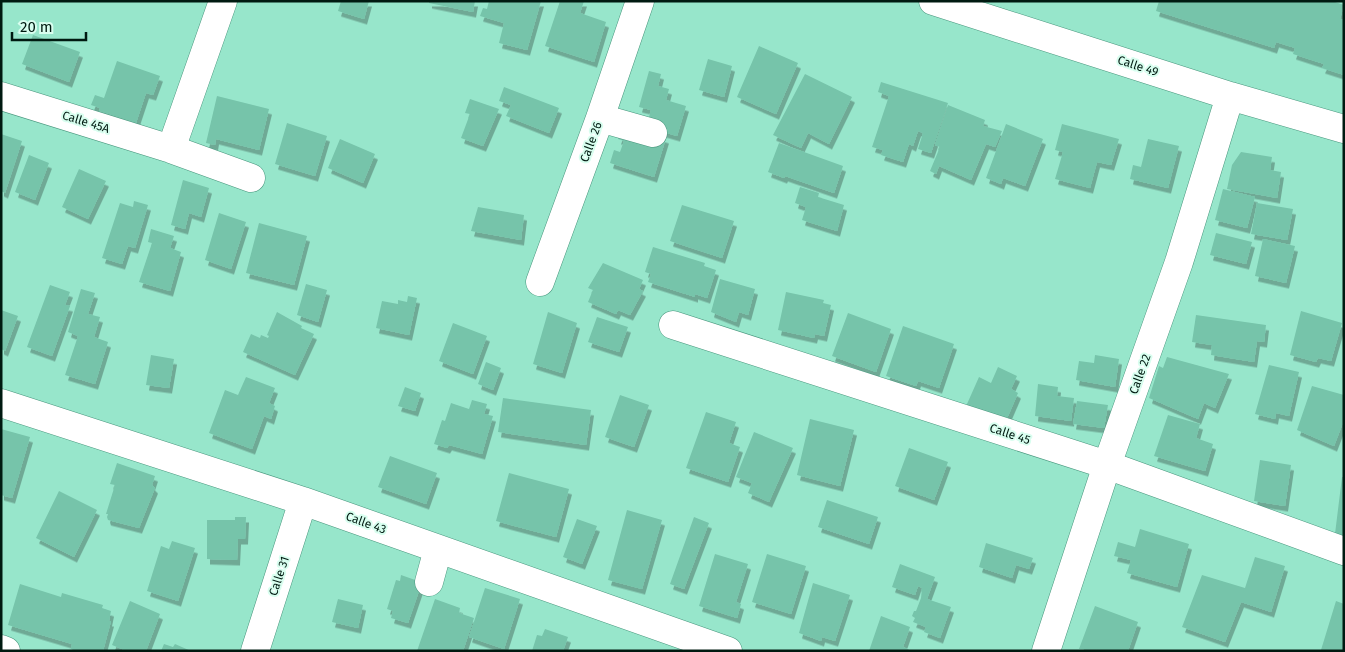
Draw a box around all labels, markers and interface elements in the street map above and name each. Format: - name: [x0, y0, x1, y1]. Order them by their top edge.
- scale bar: [12, 10, 86, 42]
- text: 20 m: [20, 18, 53, 36]
- street label: Calle 49: [1116, 53, 1160, 79]
- street label: Calle 45A: [61, 108, 112, 136]
- street label: Calle 26: [577, 120, 605, 164]
- street label: Calle 22: [1126, 352, 1154, 396]
- street label: Calle 45: [988, 421, 1032, 447]
- street label: Calle 43: [344, 509, 388, 537]
- street label: Calle 31: [266, 555, 292, 597]

